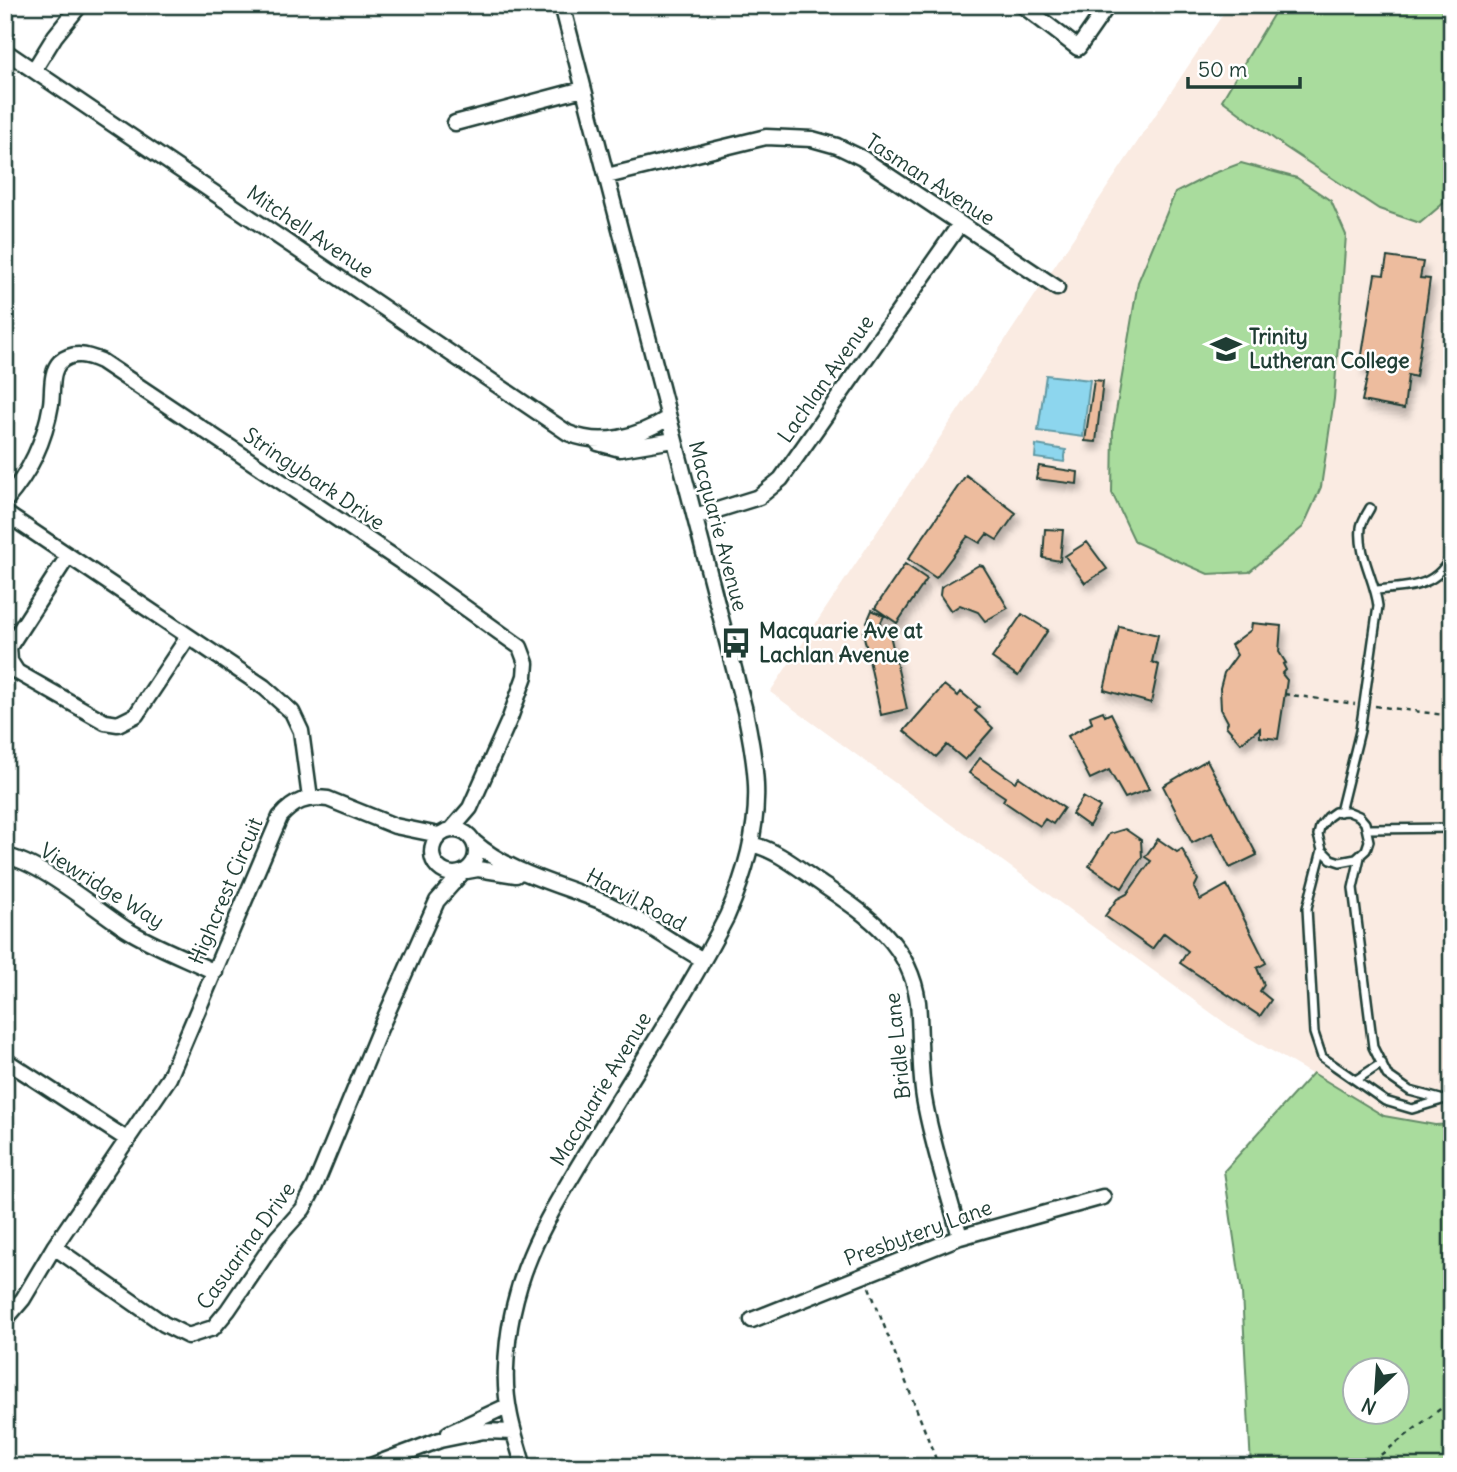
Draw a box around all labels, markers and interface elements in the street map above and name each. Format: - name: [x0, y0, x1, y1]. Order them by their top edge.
- scale bar: [1188, 46, 1300, 90]
- text: 50 m: [1198, 56, 1247, 83]
- street label: Tasman Avenue: [860, 128, 1000, 232]
- street label: Mitchell Avenue: [242, 179, 379, 284]
- street label: Lachlan Avenue: [771, 309, 880, 448]
- place label: Trinity Lutheran College: [1249, 323, 1410, 374]
- school or university icon: Trinity Lutheran College: [1209, 332, 1243, 366]
- street label: Stringybark Drive: [238, 421, 390, 536]
- street label: Macquarie Avenue: [683, 438, 754, 614]
- place label: Macquarie Ave at Lachlan Avenue: [759, 617, 924, 668]
- bus stop icon: Macquarie Ave at Lachlan Avenue: [719, 626, 753, 660]
- street label: Highcrest Circuit: [182, 813, 269, 968]
- street label: Viewridge Way: [35, 837, 169, 935]
- street label: Harvil Road: [582, 862, 691, 937]
- street label: Bridle Lane: [878, 991, 917, 1101]
- street label: Macquarie Avenue: [544, 1007, 657, 1171]
- street label: Casuarina Drive: [190, 1177, 301, 1315]
- street label: Presbytery Lane: [840, 1193, 995, 1272]
- north arrow: [1342, 1356, 1412, 1426]
- text: N: [1358, 1393, 1380, 1420]

